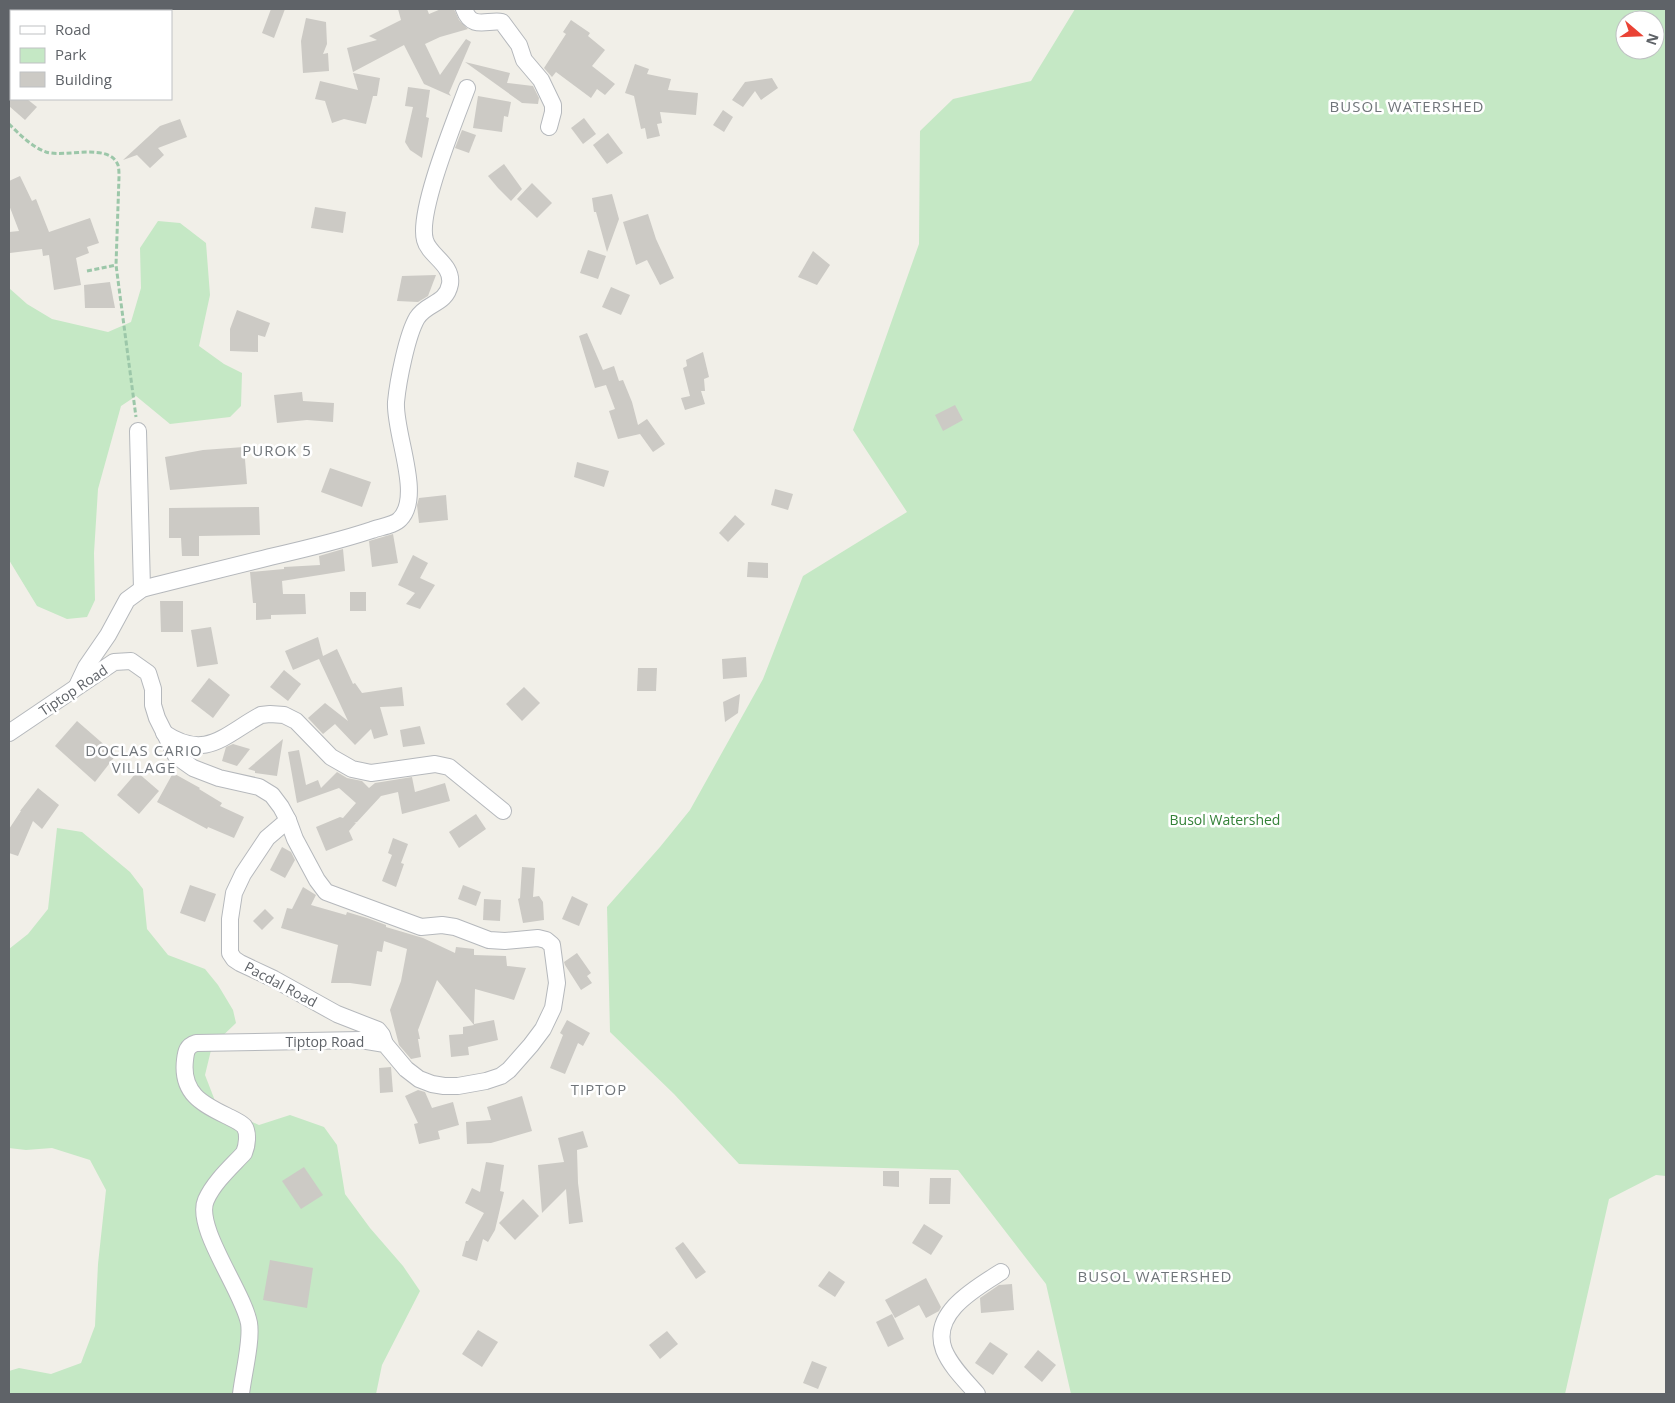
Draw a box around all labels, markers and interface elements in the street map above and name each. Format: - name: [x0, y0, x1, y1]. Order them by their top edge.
- legend: [10, 10, 172, 100]
- north arrow: [1615, 10, 1665, 60]
- text: Road: [55, 19, 91, 39]
- text: N: [1642, 31, 1664, 48]
- text: Park: [55, 44, 86, 64]
- text: Building: [55, 69, 112, 89]
- district label: BUSOL WATERSHED: [1330, 96, 1484, 116]
- district label: PUROK 5: [242, 440, 312, 460]
- street label: Tiptop Road: [35, 660, 111, 720]
- district label: DOCLAS CARIO VILLAGE: [85, 740, 203, 777]
- park label: Busol Watershed: [1170, 810, 1280, 829]
- street label: Pacdal Road: [241, 957, 321, 1011]
- street label: Tiptop Road: [286, 1032, 364, 1051]
- district label: TIPTOP: [571, 1079, 627, 1099]
- district label: BUSOL WATERSHED: [1078, 1266, 1232, 1286]

